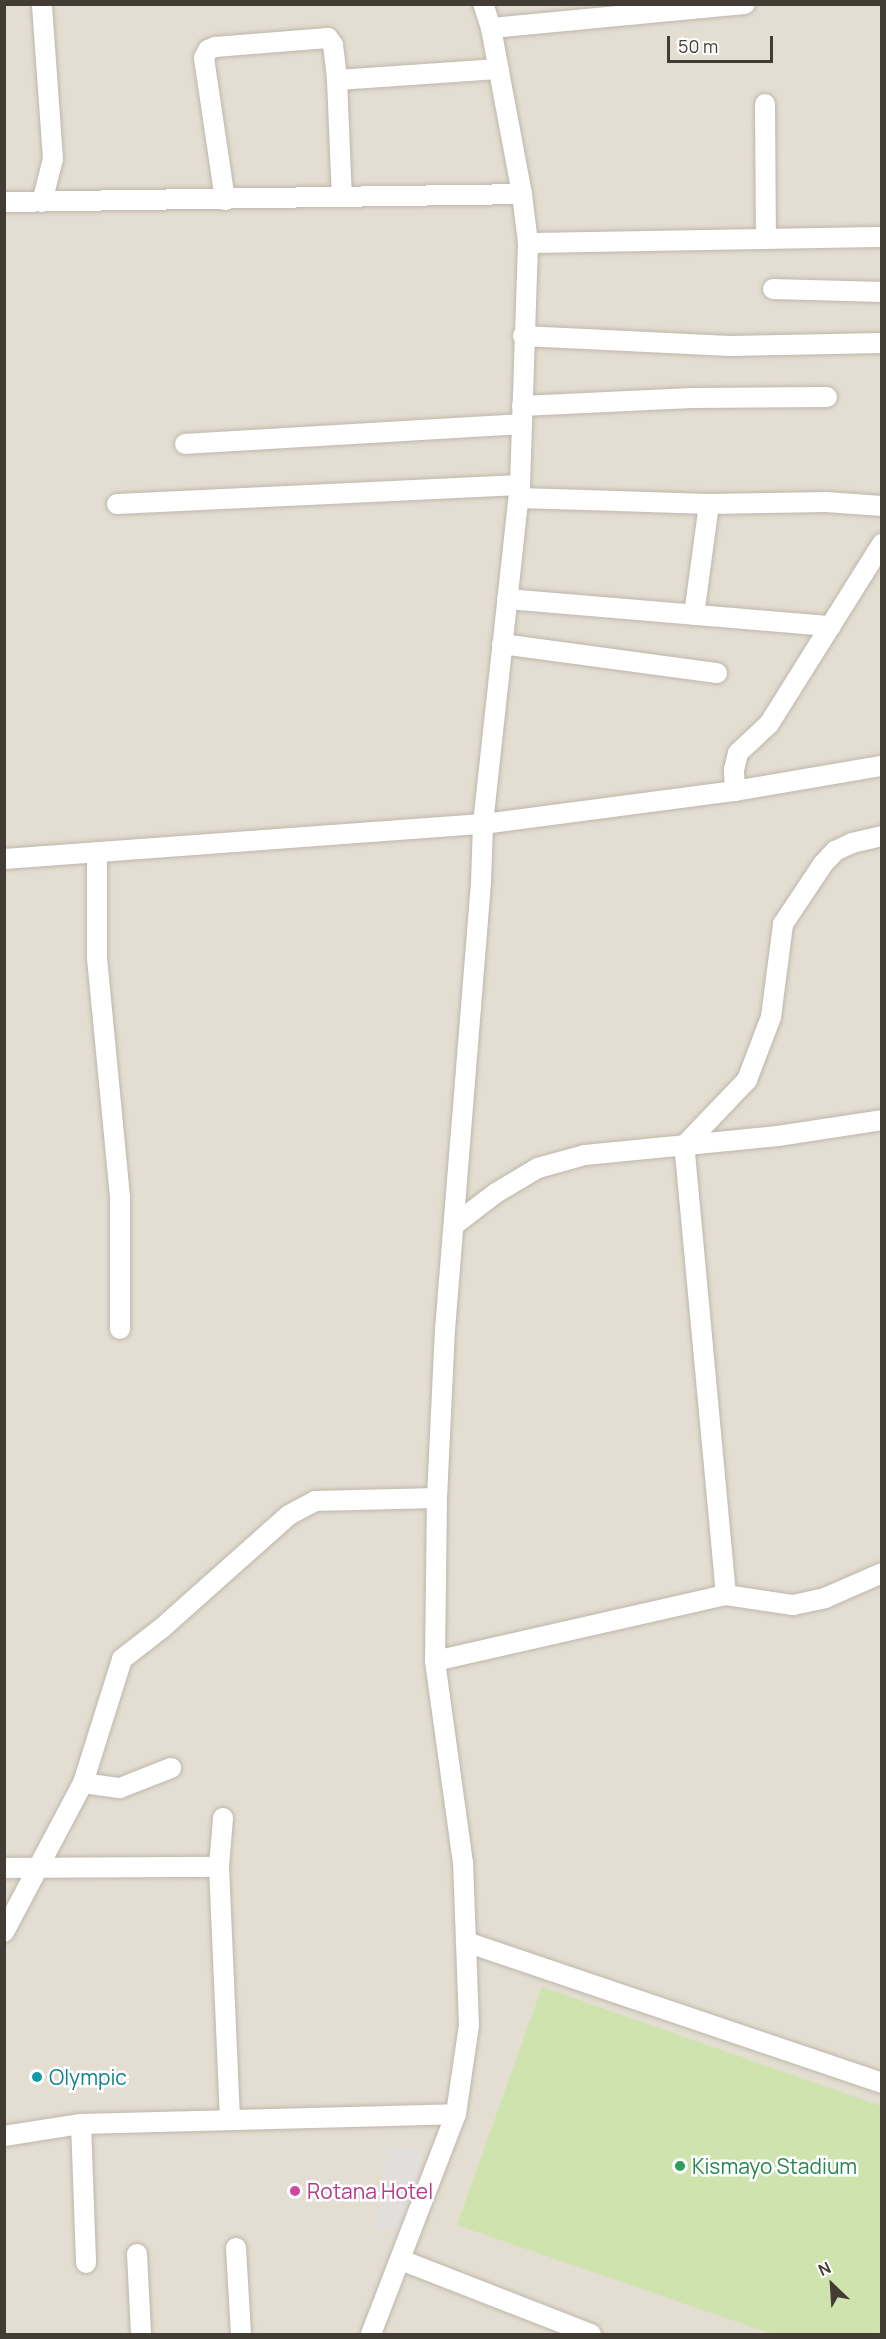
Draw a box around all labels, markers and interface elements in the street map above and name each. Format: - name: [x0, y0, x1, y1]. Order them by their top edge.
- scale bar: [670, 24, 776, 62]
- text: 50 m: [678, 34, 718, 58]
- place label: Olympic: [49, 2064, 127, 2090]
- marker: Olympic: [30, 2070, 44, 2084]
- place label: Kismayo Stadium: [692, 2153, 857, 2179]
- marker: Kismayo Stadium: [673, 2159, 687, 2173]
- place label: Rotana Hotel: [307, 2178, 433, 2204]
- marker: Rotana Hotel: [288, 2184, 302, 2198]
- north arrow: [802, 2255, 862, 2315]
- text: N: [815, 2256, 834, 2281]

